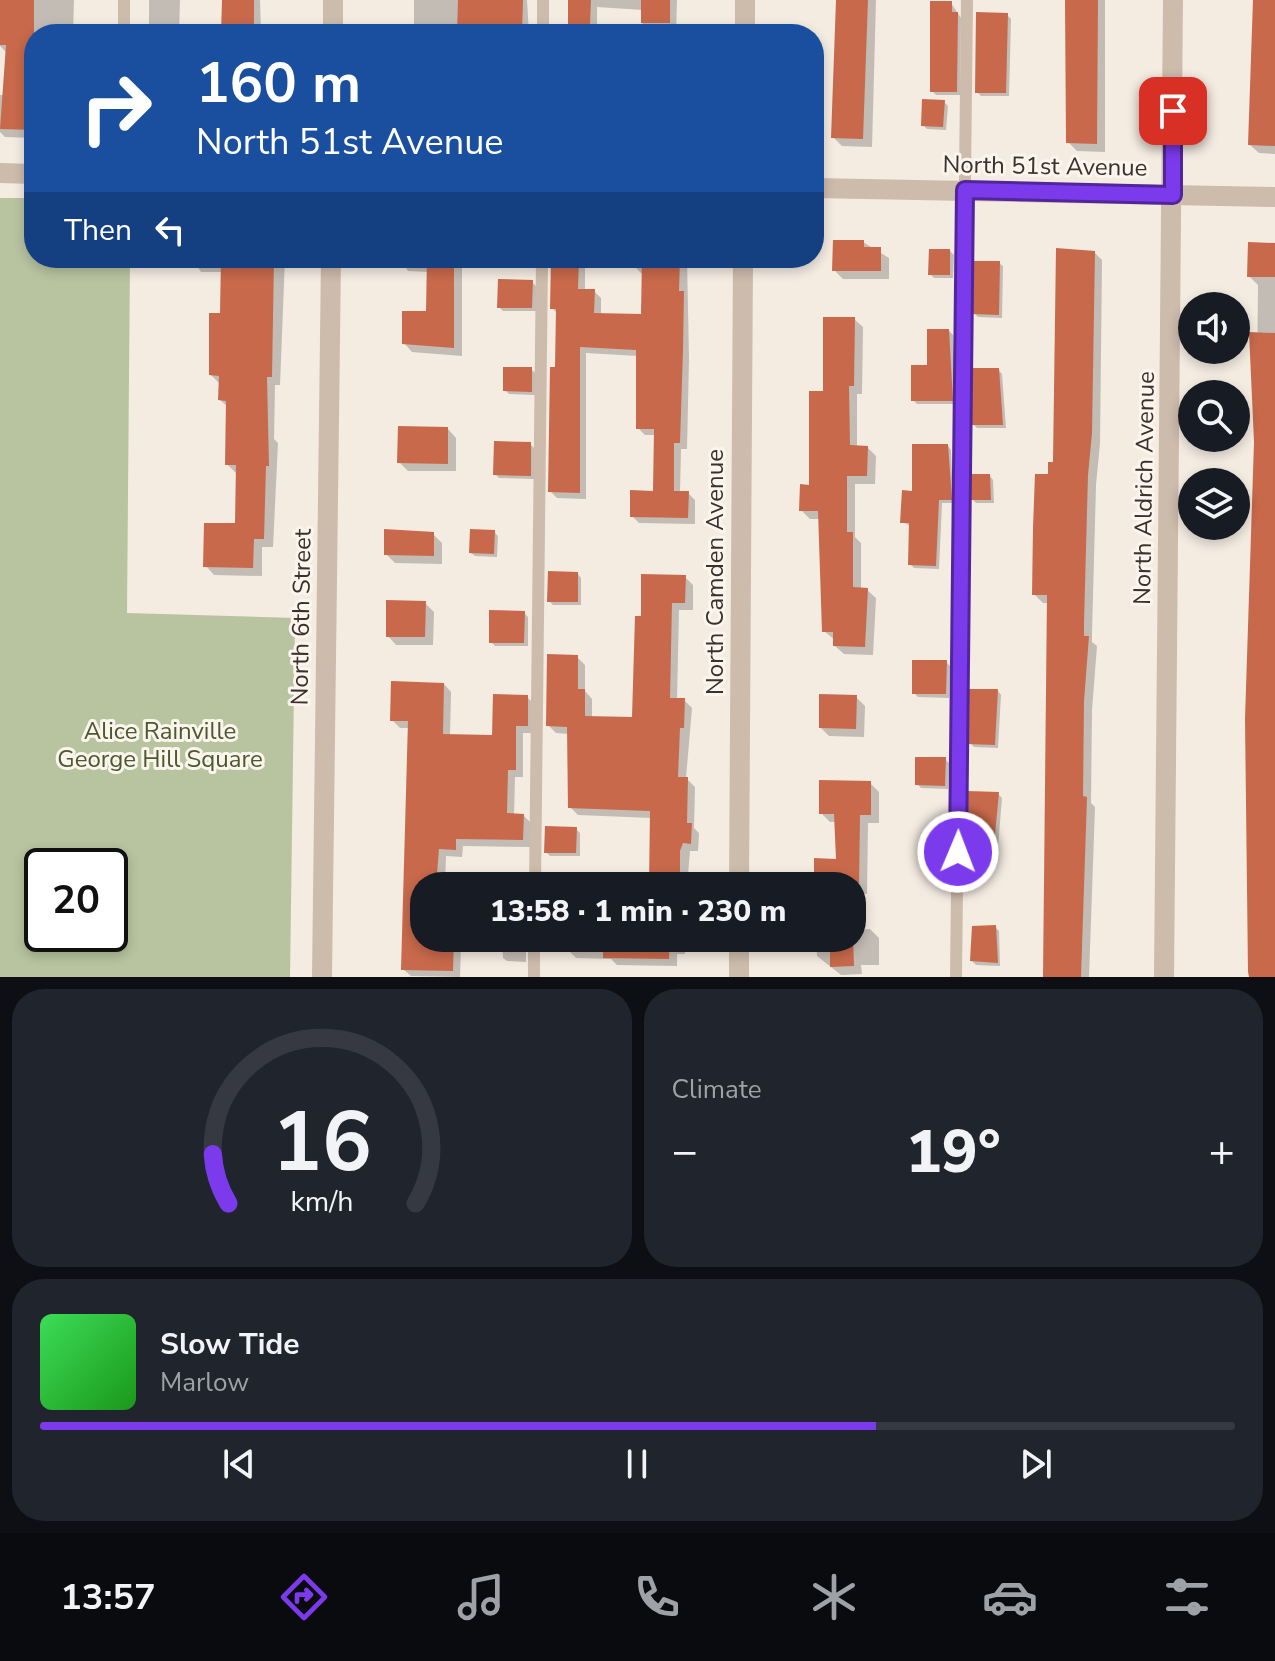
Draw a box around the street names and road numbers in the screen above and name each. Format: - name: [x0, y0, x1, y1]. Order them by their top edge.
- street label: North 51st Avenue: [942, 148, 1148, 184]
- street label: North Aldrich Avenue: [1126, 371, 1162, 605]
- street label: North Camden Avenue: [699, 449, 731, 695]
- street label: North 6th Street: [283, 528, 319, 706]

